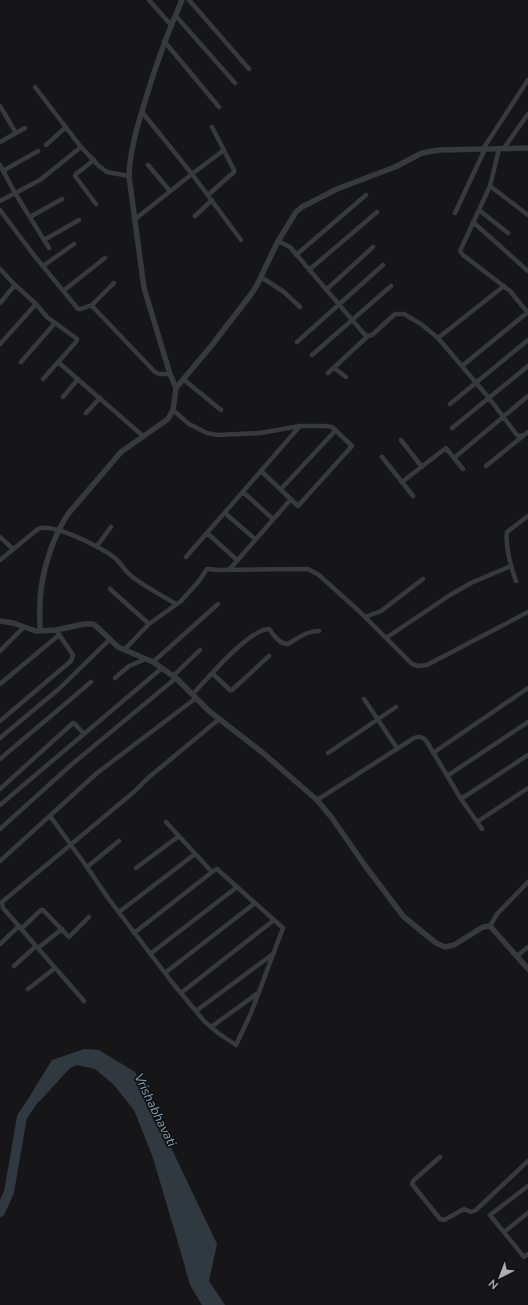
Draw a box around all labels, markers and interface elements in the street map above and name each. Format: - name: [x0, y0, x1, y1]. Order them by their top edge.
- water label: Vrishabhavati: [130, 1070, 181, 1150]
- north arrow: [480, 1257, 520, 1297]
- text: N: [486, 1276, 502, 1292]

